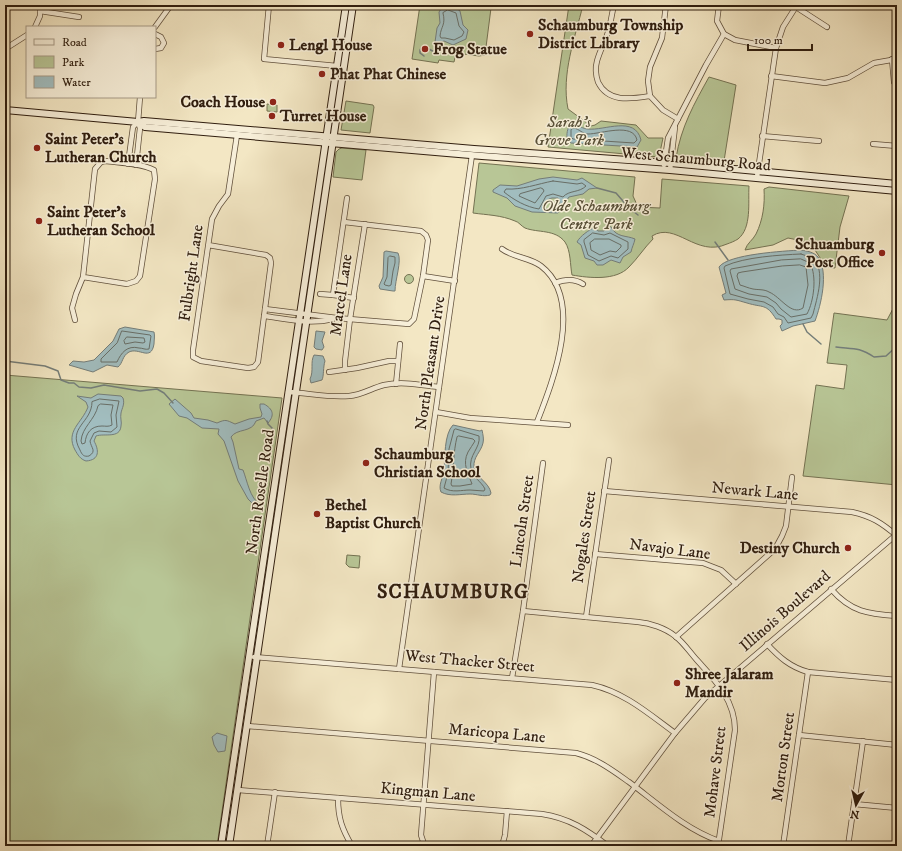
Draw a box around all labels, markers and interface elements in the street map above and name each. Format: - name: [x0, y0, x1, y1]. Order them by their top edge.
- place label: Schaumburg Township District Library: [538, 15, 683, 53]
- legend: [26, 26, 156, 98]
- scale bar: [748, 26, 812, 52]
- marker: Schaumburg Township District Library: [525, 29, 535, 39]
- text: 100 m: [754, 33, 783, 48]
- text: Road: [62, 35, 87, 50]
- place label: Lengl House: [289, 35, 373, 55]
- place label: Frog Statue: [433, 39, 507, 59]
- marker: Lengl House: [276, 40, 286, 50]
- marker: Frog Statue: [420, 44, 430, 54]
- text: Park: [62, 55, 84, 70]
- place label: Phat Phat Chinese: [330, 64, 446, 84]
- marker: Phat Phat Chinese: [317, 69, 327, 79]
- text: Water: [61, 75, 91, 90]
- place label: Coach House: [180, 92, 265, 112]
- marker: Coach House: [268, 97, 278, 107]
- place label: Turret House: [279, 106, 367, 126]
- marker: Turret House: [267, 111, 277, 121]
- park label: Sarah's Grove Park: [534, 112, 604, 150]
- place label: Saint Peter's Lutheran Church: [45, 129, 157, 167]
- street label: West Schaumburg Road: [619, 142, 772, 176]
- marker: Saint Peter's Lutheran Church: [32, 143, 42, 153]
- park label: Olde Schaumburg Centre Park: [542, 196, 652, 234]
- place label: Saint Peter's Lutheran School: [47, 202, 156, 240]
- marker: Saint Peter's Lutheran School: [34, 216, 44, 226]
- street label: Fulbright Lane: [174, 223, 208, 323]
- place label: Schuamburg Post Office: [795, 234, 875, 272]
- marker: Schuamburg Post Office: [877, 248, 887, 258]
- street label: Marcel Lane: [325, 252, 357, 337]
- street label: North Pleasant Drive: [411, 294, 449, 431]
- street label: North Roselle Road: [241, 428, 279, 556]
- place label: Schaumburg Christian School: [374, 444, 481, 482]
- marker: Schaumburg Christian School: [361, 458, 371, 468]
- street label: Lincoln Street: [506, 474, 538, 568]
- street label: Newark Lane: [711, 477, 800, 505]
- street label: Nogales Street: [568, 489, 600, 585]
- place label: Bethel Baptist Church: [325, 495, 422, 533]
- marker: Bethel Baptist Church: [312, 509, 322, 519]
- street label: Navajo Lane: [628, 534, 712, 564]
- place label: Destiny Church: [740, 538, 841, 558]
- marker: Destiny Church: [843, 543, 853, 553]
- street label: Illinois Boulevard: [735, 566, 835, 656]
- district label: SCHAUMBURG: [377, 580, 529, 605]
- street label: West Thacker Street: [403, 645, 536, 677]
- place label: Shree Jalaram Mandir: [685, 664, 774, 702]
- marker: Shree Jalaram Mandir: [672, 678, 682, 688]
- street label: Morton Street: [767, 711, 799, 803]
- street label: Maricopa Lane: [447, 719, 547, 747]
- street label: Mohave Street: [699, 725, 731, 819]
- street label: Kingman Lane: [380, 778, 477, 806]
- north arrow: [836, 785, 876, 825]
- text: N: [849, 806, 860, 821]

